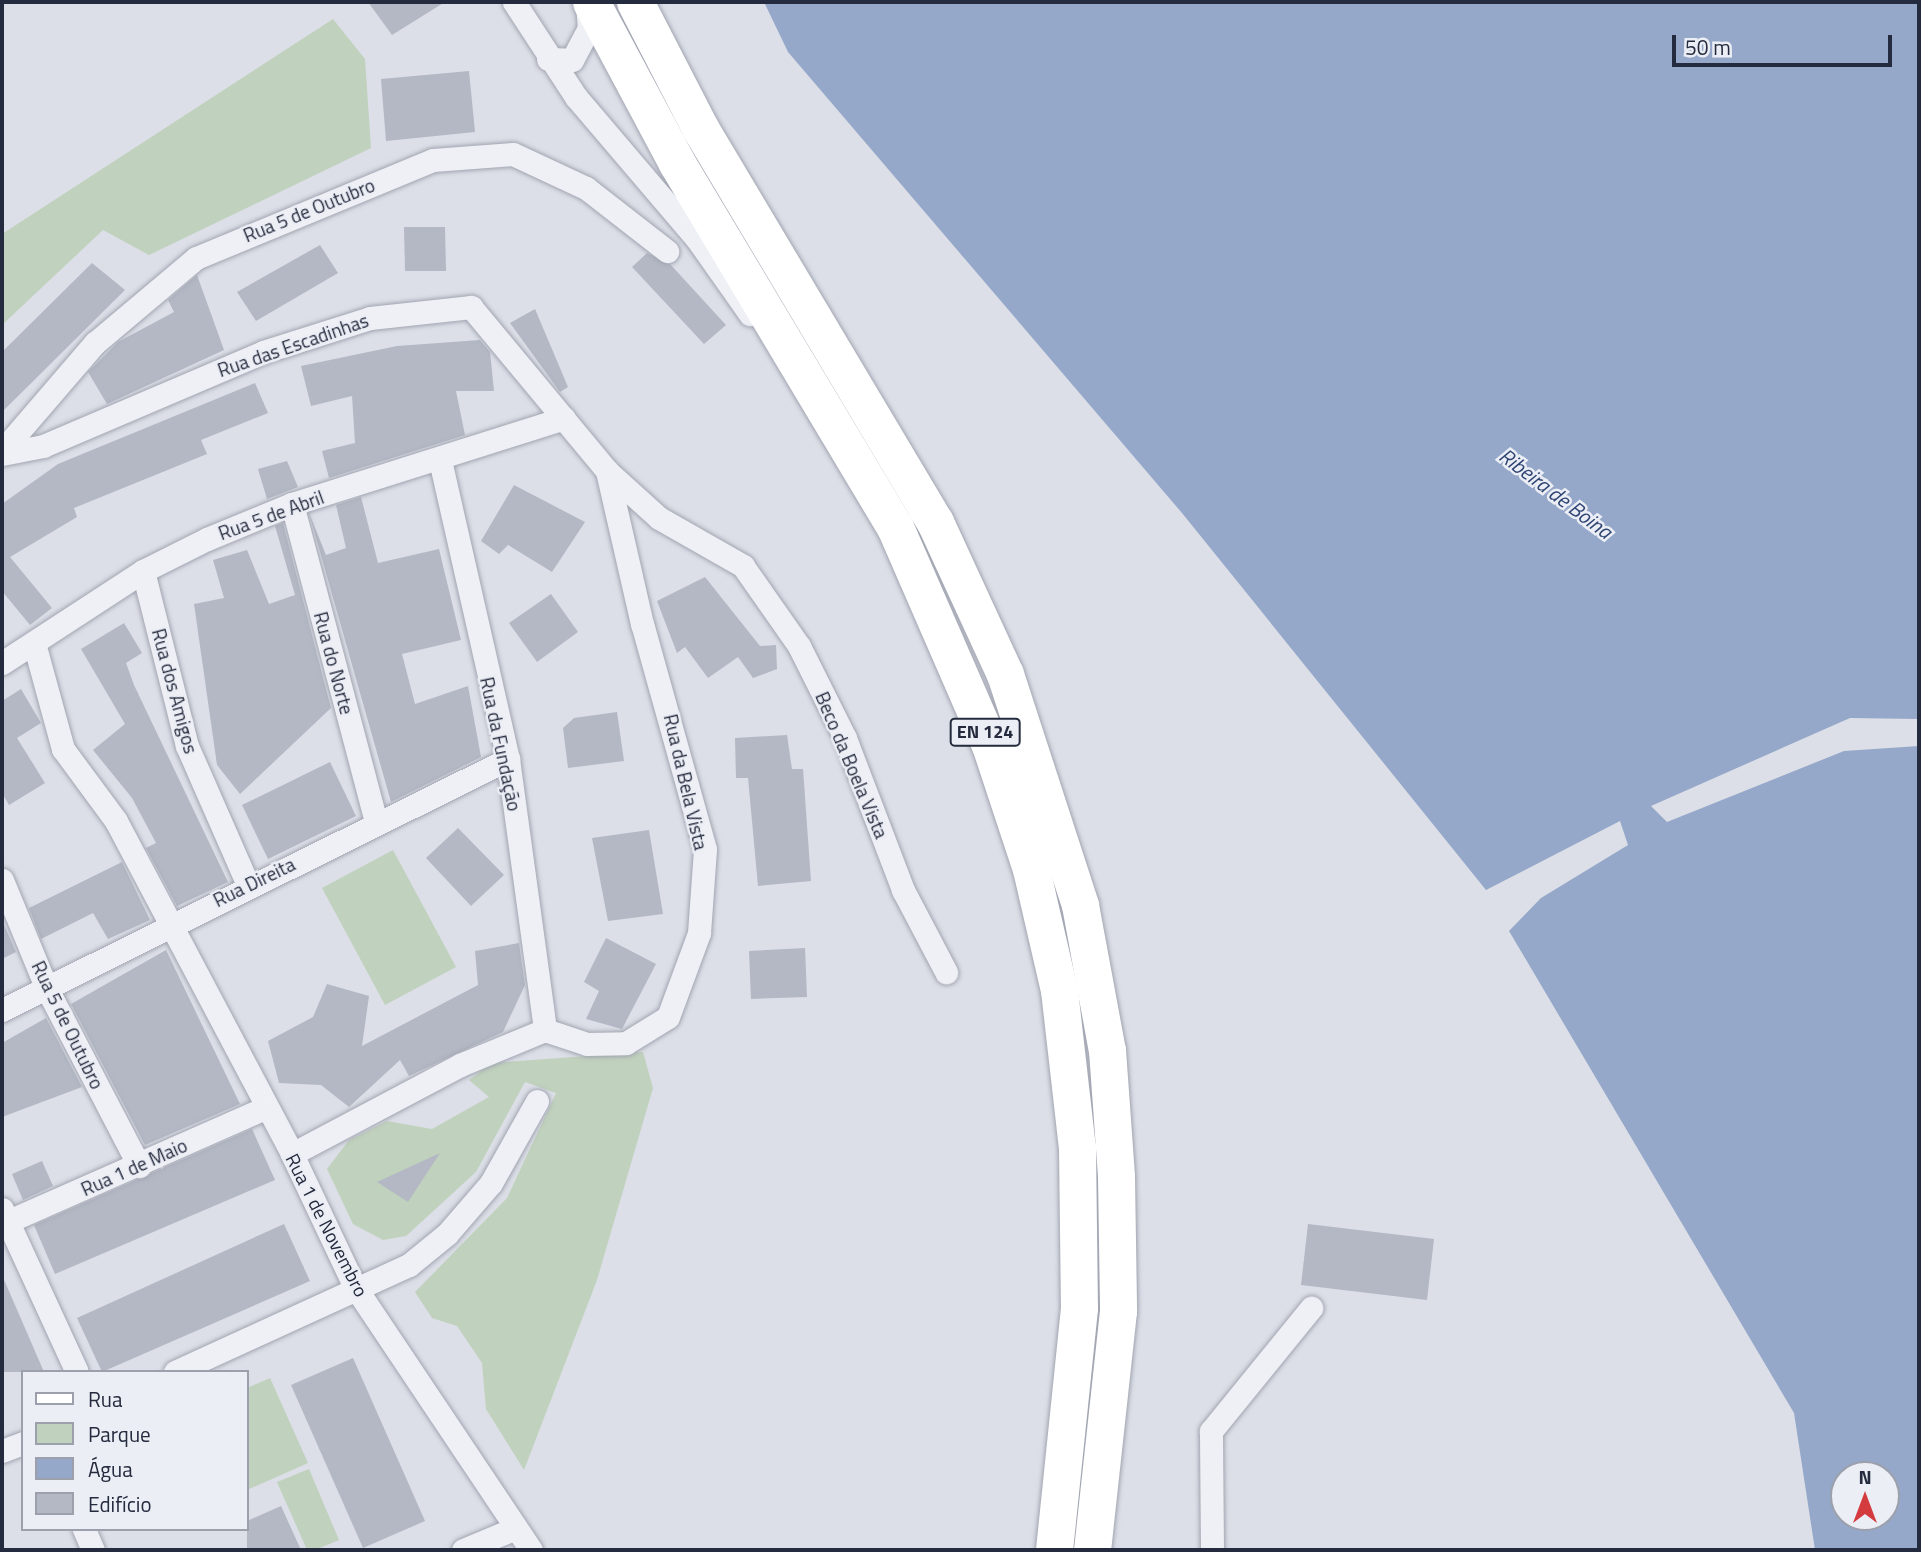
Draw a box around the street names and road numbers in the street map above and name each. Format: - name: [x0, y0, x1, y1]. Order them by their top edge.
- street label: Rua 5 de Outubro: [240, 173, 378, 247]
- street label: Rua das Escadinhas: [215, 308, 371, 382]
- street label: Rua 5 de Abril: [215, 485, 327, 545]
- street label: Rua do Norte: [309, 609, 359, 717]
- street label: Rua dos Amigos: [147, 626, 203, 756]
- street label: Rua da Fundação: [476, 675, 526, 813]
- street label: Beco da Boela Vista: [811, 688, 893, 842]
- street label: Rua da Bela Vista: [659, 712, 713, 852]
- road number: EN 124: [948, 718, 1022, 746]
- street label: Rua Direita: [209, 852, 299, 912]
- street label: Rua 5 de Outubro: [27, 957, 109, 1093]
- street label: Rua 1 de Maio: [77, 1133, 191, 1201]
- street label: Rua 1 de Novembro: [281, 1150, 373, 1300]

